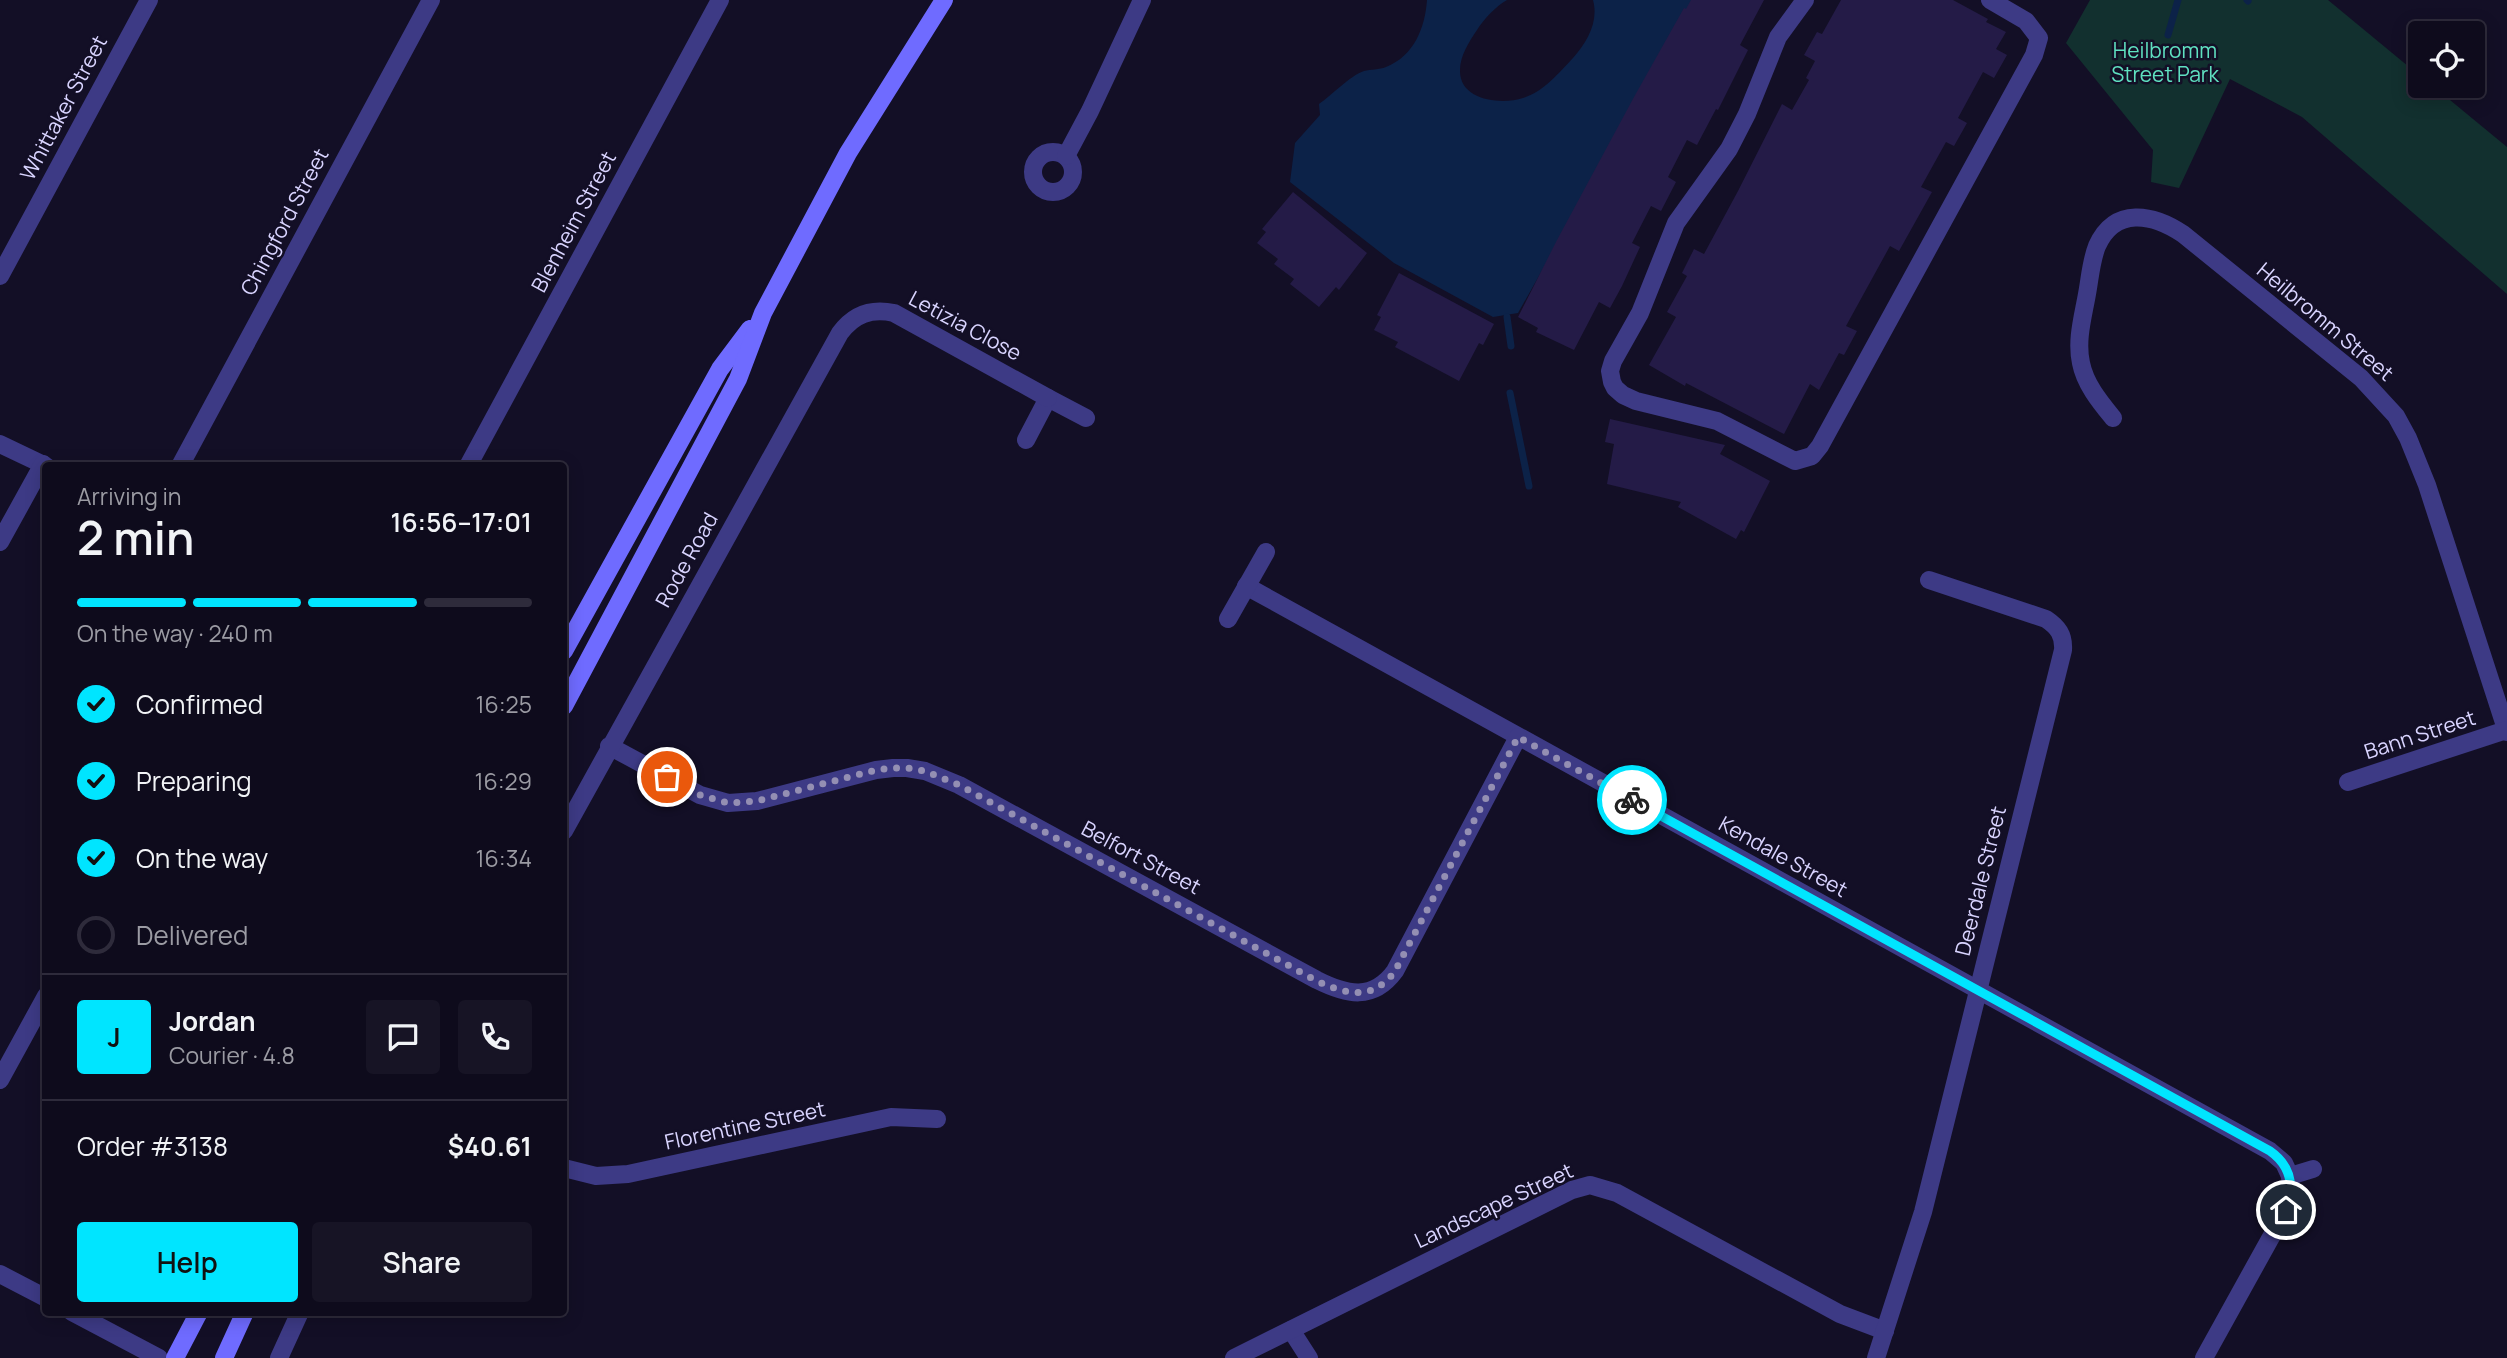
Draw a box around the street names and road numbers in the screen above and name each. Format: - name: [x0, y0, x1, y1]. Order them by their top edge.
- street label: Whittaker Street: [13, 30, 113, 185]
- street label: Chingford Street: [234, 143, 335, 300]
- street label: Blenheim Street: [524, 146, 622, 297]
- street label: Heilbromm Street: [2251, 256, 2400, 387]
- street label: Letizia Close: [904, 284, 1027, 367]
- street label: Rode Road: [649, 507, 724, 612]
- street label: Bann Street: [2361, 703, 2479, 765]
- street label: Deerdale Street: [1948, 803, 2012, 958]
- street label: Kendale Street: [1714, 809, 1853, 903]
- street label: Belfort Street: [1077, 814, 1206, 900]
- street label: Florentine Street: [662, 1094, 828, 1156]
- street label: Landscape Street: [1410, 1156, 1577, 1254]

